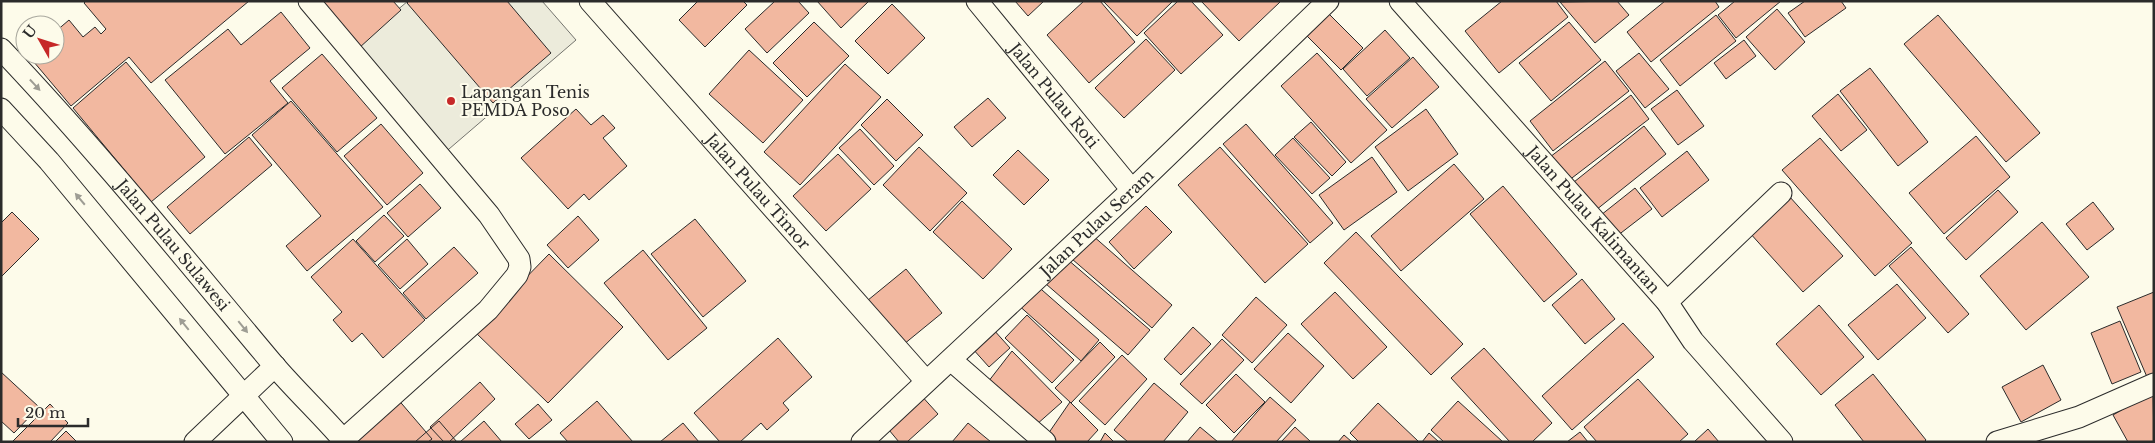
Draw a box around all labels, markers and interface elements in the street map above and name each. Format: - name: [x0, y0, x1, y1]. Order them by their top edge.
- north arrow: [15, 15, 65, 65]
- text: U: [19, 21, 41, 42]
- street label: Jalan Pulau Roti: [1004, 37, 1104, 152]
- one-way arrow: [29, 78, 41, 90]
- place label: Lapangan Tenis PEMDA Poso: [461, 82, 590, 120]
- marker: Lapangan Tenis PEMDA Poso: [445, 95, 457, 107]
- street label: Jalan Pulau Timor: [700, 128, 815, 254]
- street label: Jalan Pulau Kalimantan: [1522, 140, 1664, 297]
- street label: Jalan Pulau Seram: [1034, 165, 1158, 282]
- street label: Jalan Pulau Sulawesi: [111, 174, 235, 315]
- one-way arrow: [75, 192, 86, 205]
- one-way arrow: [178, 318, 189, 331]
- one-way arrow: [238, 321, 249, 334]
- scale bar: [18, 396, 88, 428]
- text: 20 m: [25, 403, 65, 422]

